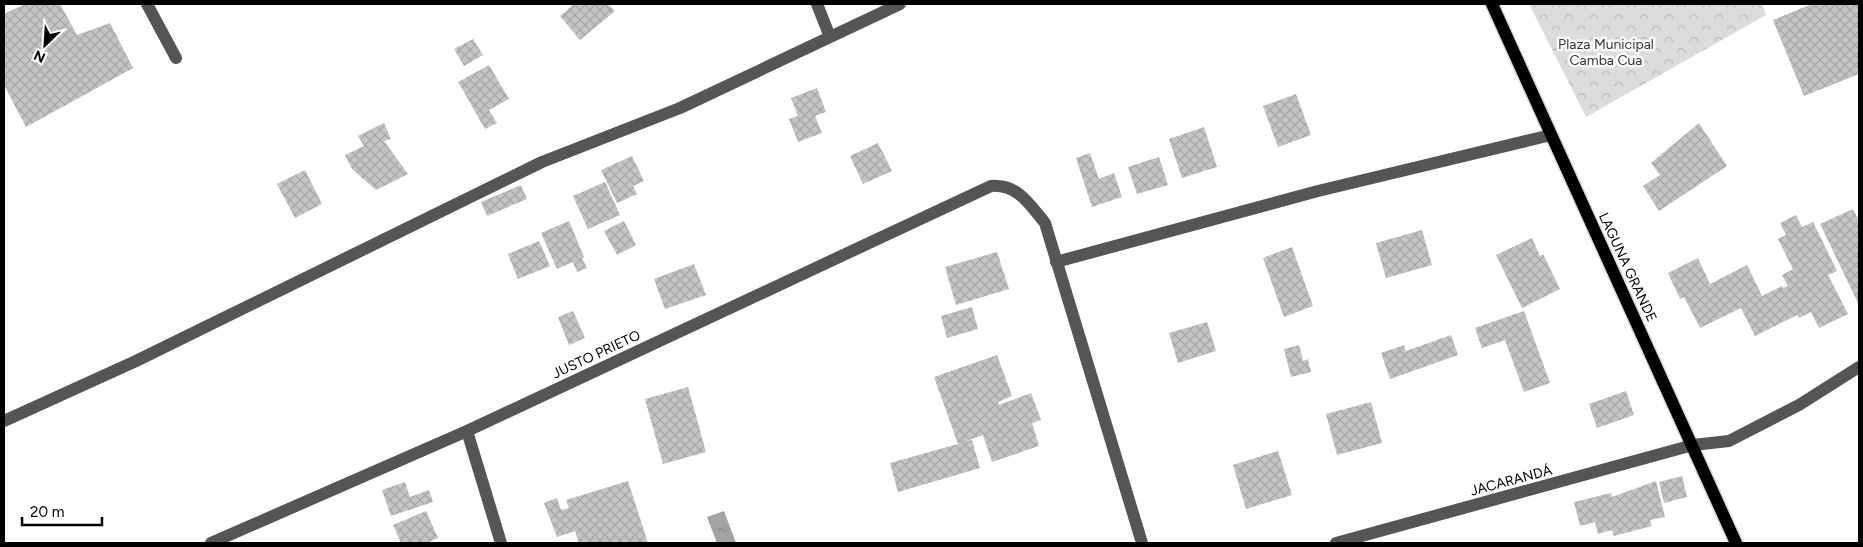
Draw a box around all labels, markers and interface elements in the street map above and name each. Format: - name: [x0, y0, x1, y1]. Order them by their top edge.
- north arrow: [20, 20, 70, 70]
- park label: Plaza Municipal Camba Cua: [1558, 36, 1654, 69]
- text: N: [31, 46, 48, 66]
- street label: LAGUNA GRANDE: [1595, 210, 1660, 324]
- street label: JUSTO PRIETO: [549, 327, 643, 382]
- street label: JACARANDÁ: [1468, 461, 1554, 500]
- scale bar: [22, 494, 102, 526]
- text: 20 m: [30, 503, 64, 521]

